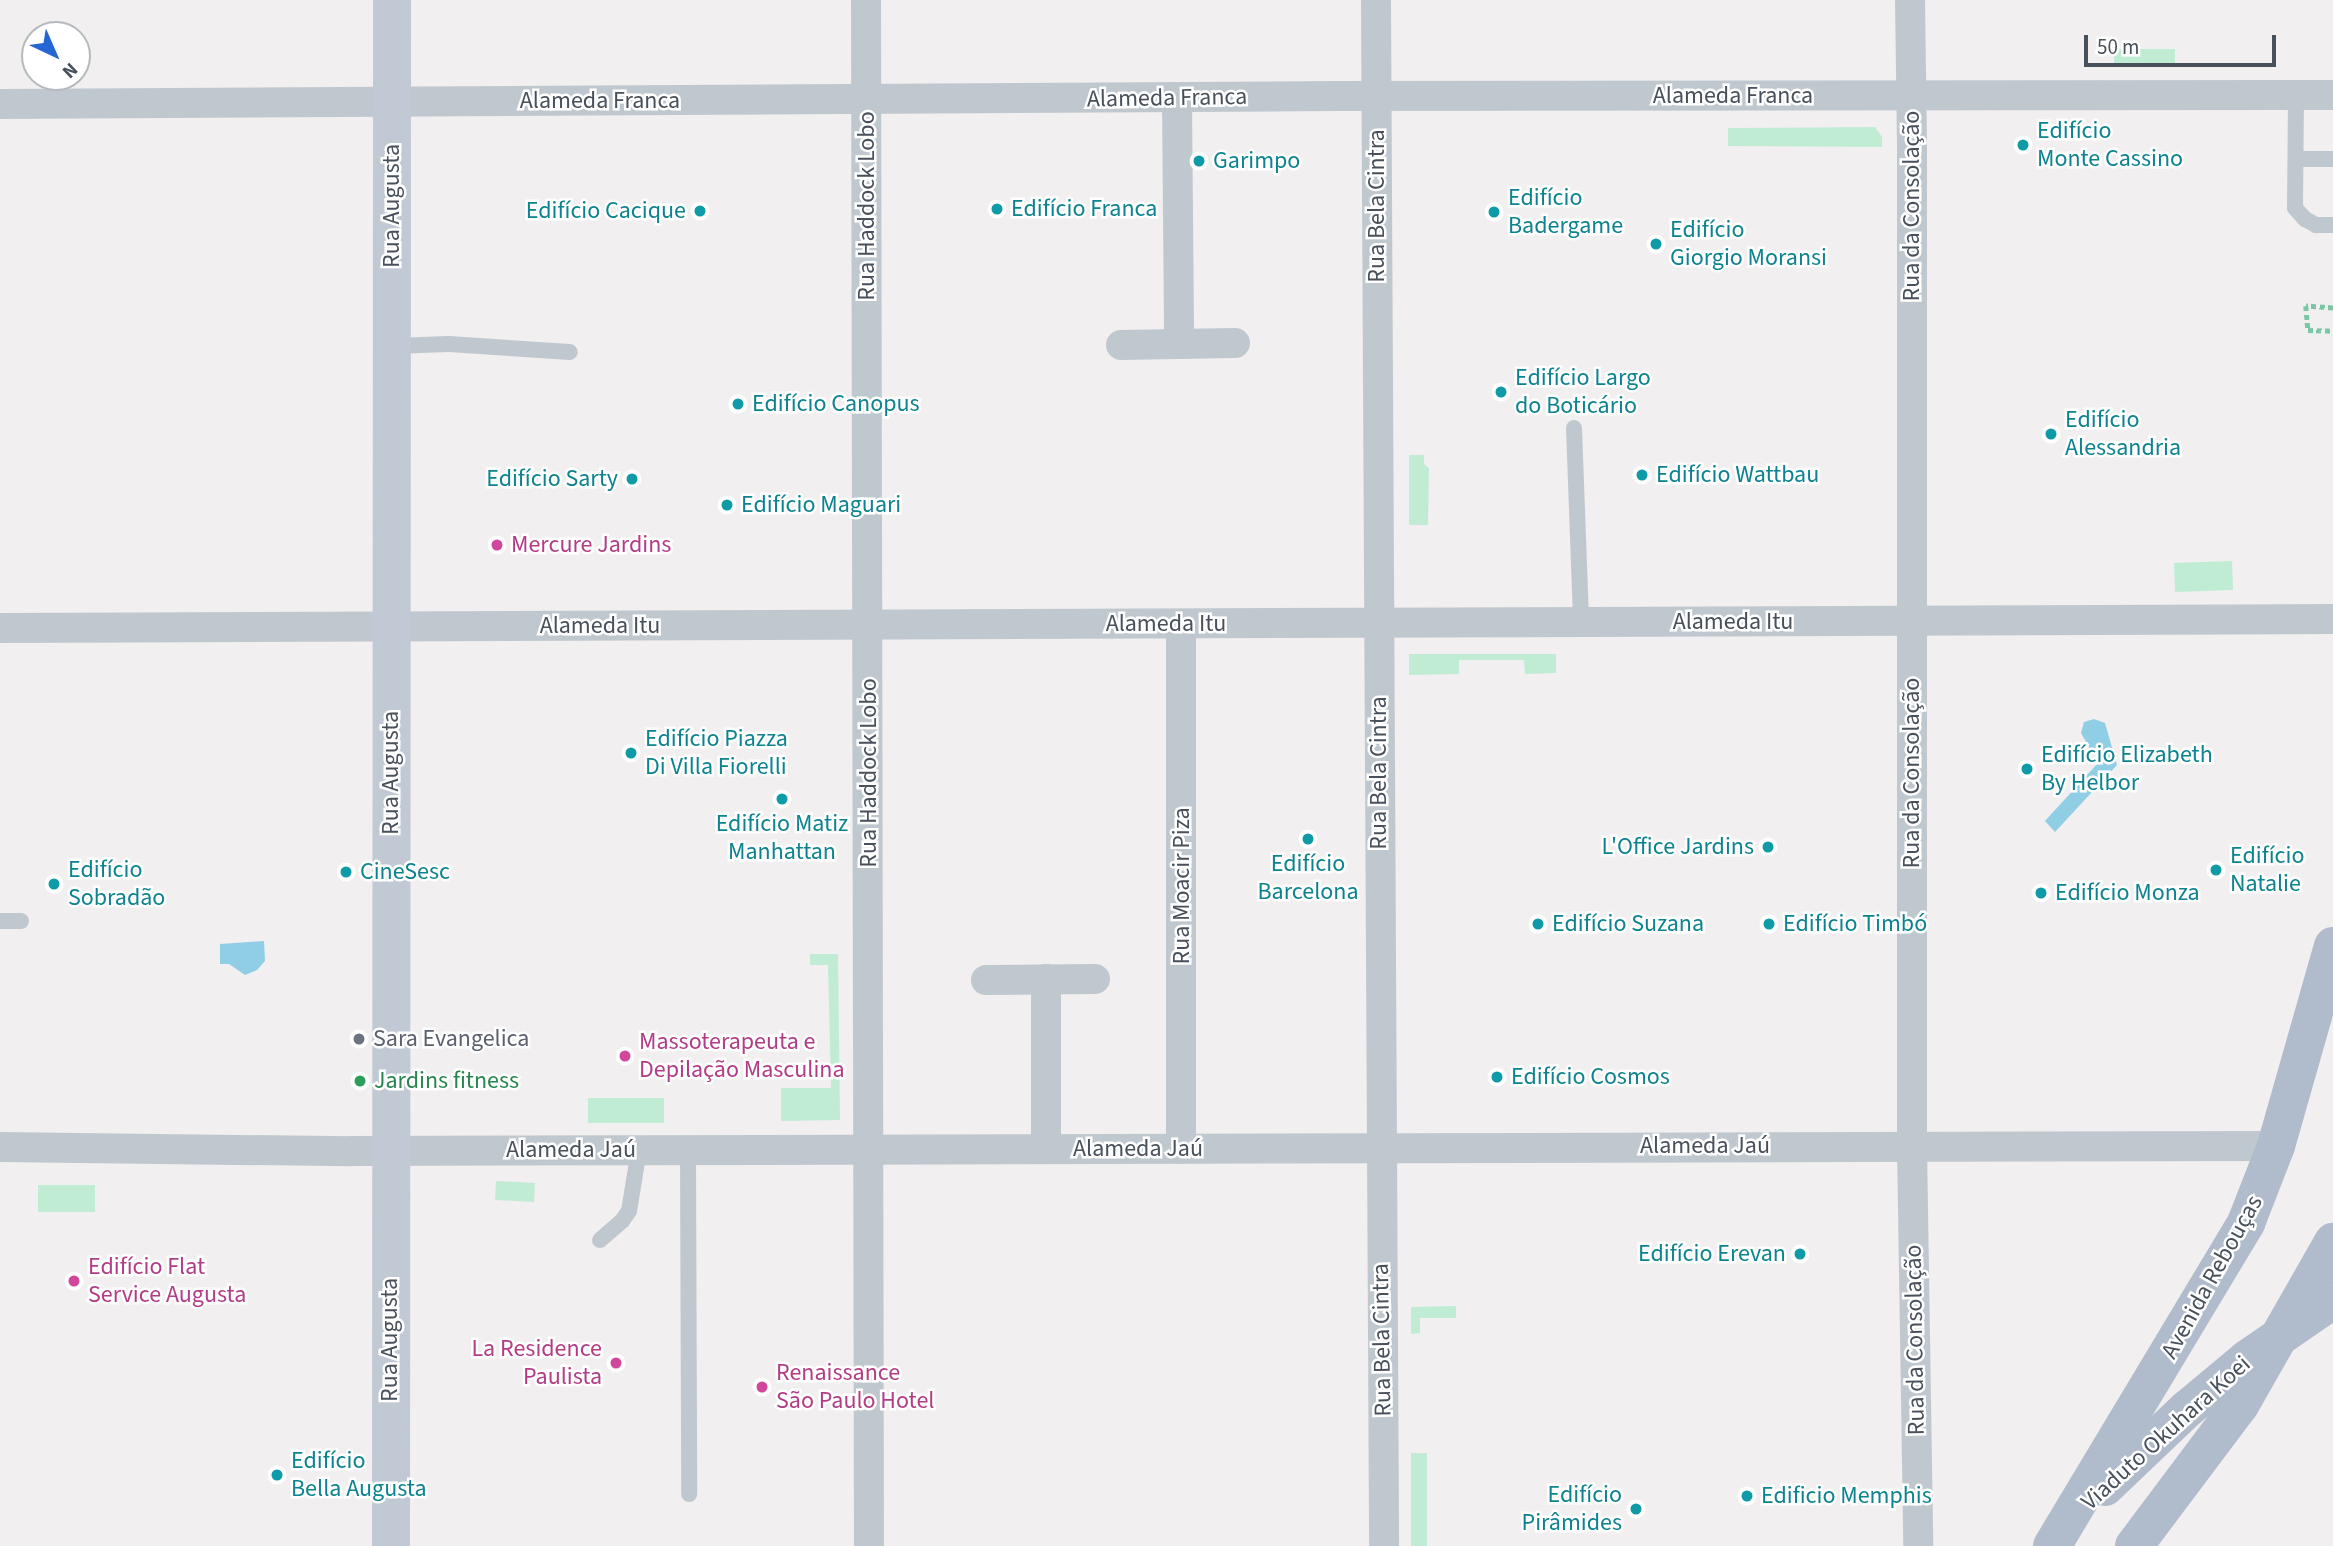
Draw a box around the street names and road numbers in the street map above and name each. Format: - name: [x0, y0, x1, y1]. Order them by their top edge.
- street label: Alameda Franca: [1087, 82, 1247, 114]
- street label: Alameda Franca: [1653, 82, 1813, 110]
- street label: Alameda Franca: [520, 87, 680, 115]
- street label: Rua Haddock Lobo: [853, 111, 881, 301]
- street label: Rua da Consolação: [1898, 111, 1926, 301]
- street label: Rua Bela Cintra: [1363, 129, 1391, 283]
- street label: Rua Augusta: [378, 144, 406, 268]
- street label: Alameda Itu: [1673, 608, 1793, 636]
- street label: Alameda Itu: [1106, 610, 1226, 638]
- street label: Alameda Itu: [540, 612, 660, 640]
- street label: Rua Haddock Lobo: [855, 678, 883, 868]
- street label: Rua da Consolação: [1898, 678, 1926, 868]
- street label: Rua Bela Cintra: [1365, 696, 1393, 850]
- street label: Rua Augusta: [377, 711, 405, 835]
- street label: Rua Moacir Piza: [1168, 807, 1196, 965]
- street label: Alameda Jaú: [1640, 1132, 1770, 1160]
- street label: Alameda Jaú: [1073, 1135, 1203, 1163]
- street label: Alameda Jaú: [506, 1136, 636, 1164]
- street label: Avenida Rebouças: [2155, 1190, 2269, 1364]
- street label: Rua da Consolação: [1899, 1244, 1931, 1436]
- street label: Rua Bela Cintra: [1366, 1263, 1398, 1417]
- street label: Rua Augusta: [376, 1278, 404, 1402]
- street label: Viaduto Okuhara Koei: [2076, 1350, 2256, 1516]

